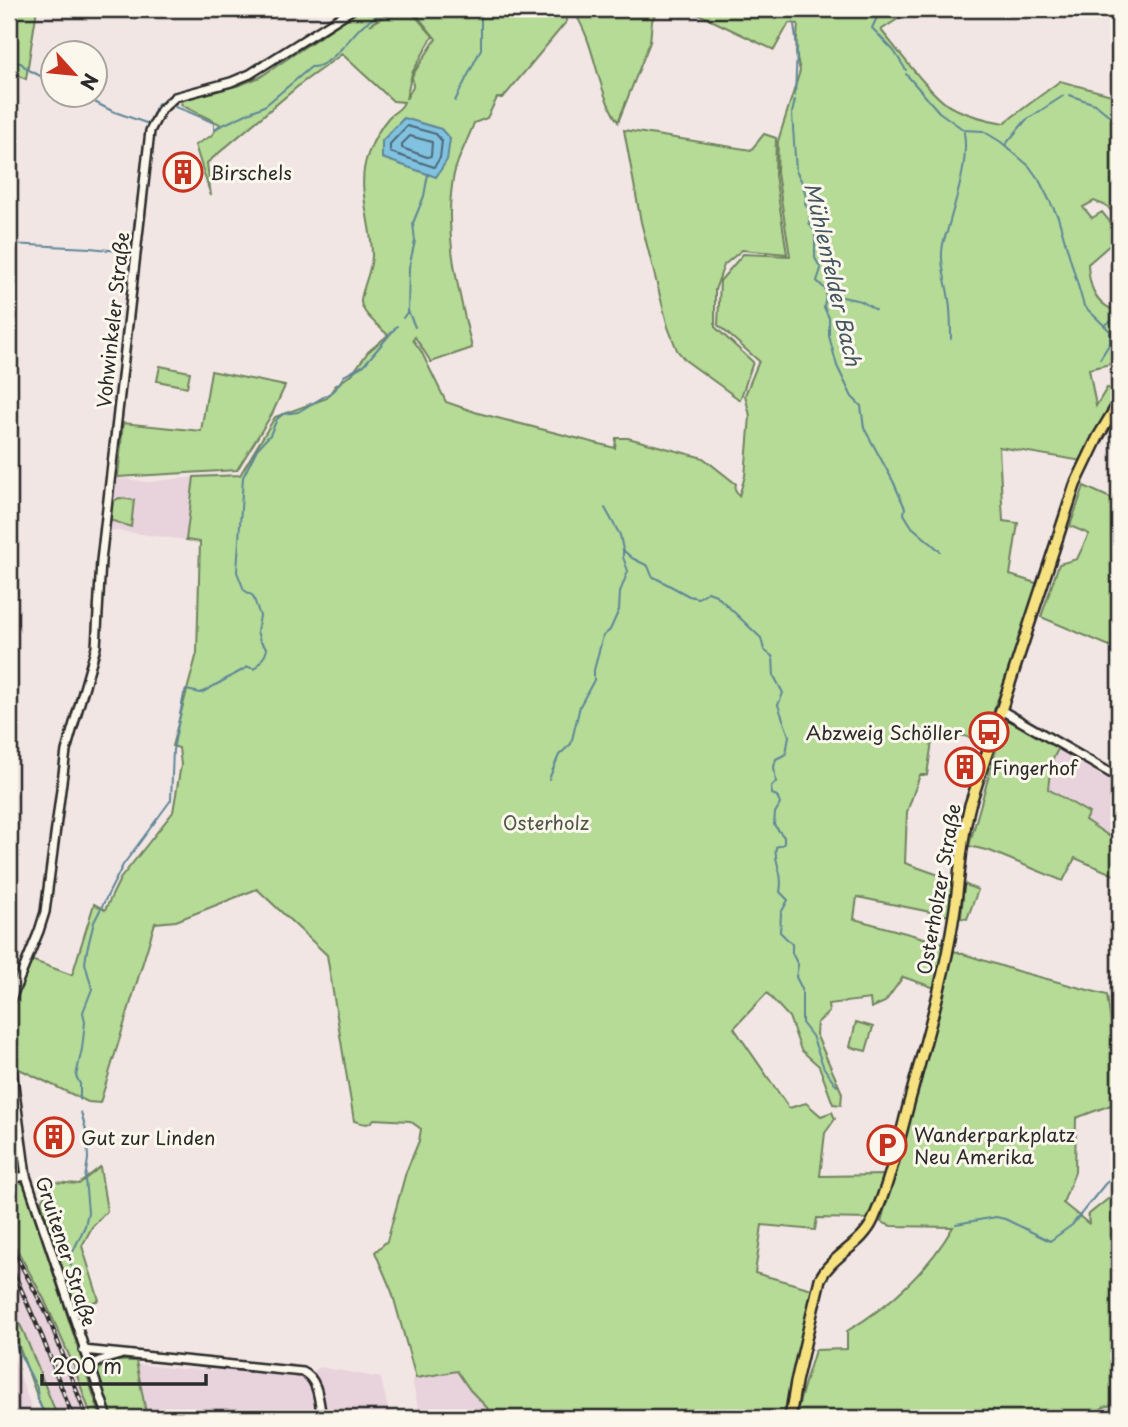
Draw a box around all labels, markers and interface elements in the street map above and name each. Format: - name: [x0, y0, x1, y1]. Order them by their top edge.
- north arrow: [38, 38, 108, 108]
- text: N: [74, 69, 106, 95]
- building icon: Birschels: [162, 151, 204, 193]
- place label: Birschels: [210, 158, 292, 186]
- water label: Mühlenfelder Bach: [797, 179, 871, 370]
- street label: Vohwinkeler Straße: [89, 231, 135, 409]
- bus stop icon: Abzweig Schöller: [968, 711, 1010, 753]
- place label: Abzweig Schöller: [806, 718, 962, 746]
- building icon: Fingerhof: [944, 746, 986, 788]
- place label: Fingerhof: [992, 753, 1079, 781]
- street label: Osterholzer Straße: [909, 801, 967, 977]
- park label: Osterholz: [503, 808, 589, 836]
- building icon: Gut zur Linden: [33, 1116, 75, 1158]
- place label: Wanderparkplatz Neu Amerika: [914, 1120, 1075, 1170]
- place label: Gut zur Linden: [81, 1123, 215, 1151]
- parking icon: Wanderparkplatz Neu Amerika: [866, 1124, 908, 1166]
- street label: Gruitener Straße: [30, 1172, 104, 1330]
- scale bar: [42, 1343, 206, 1387]
- text: 200 m: [52, 1349, 122, 1381]

